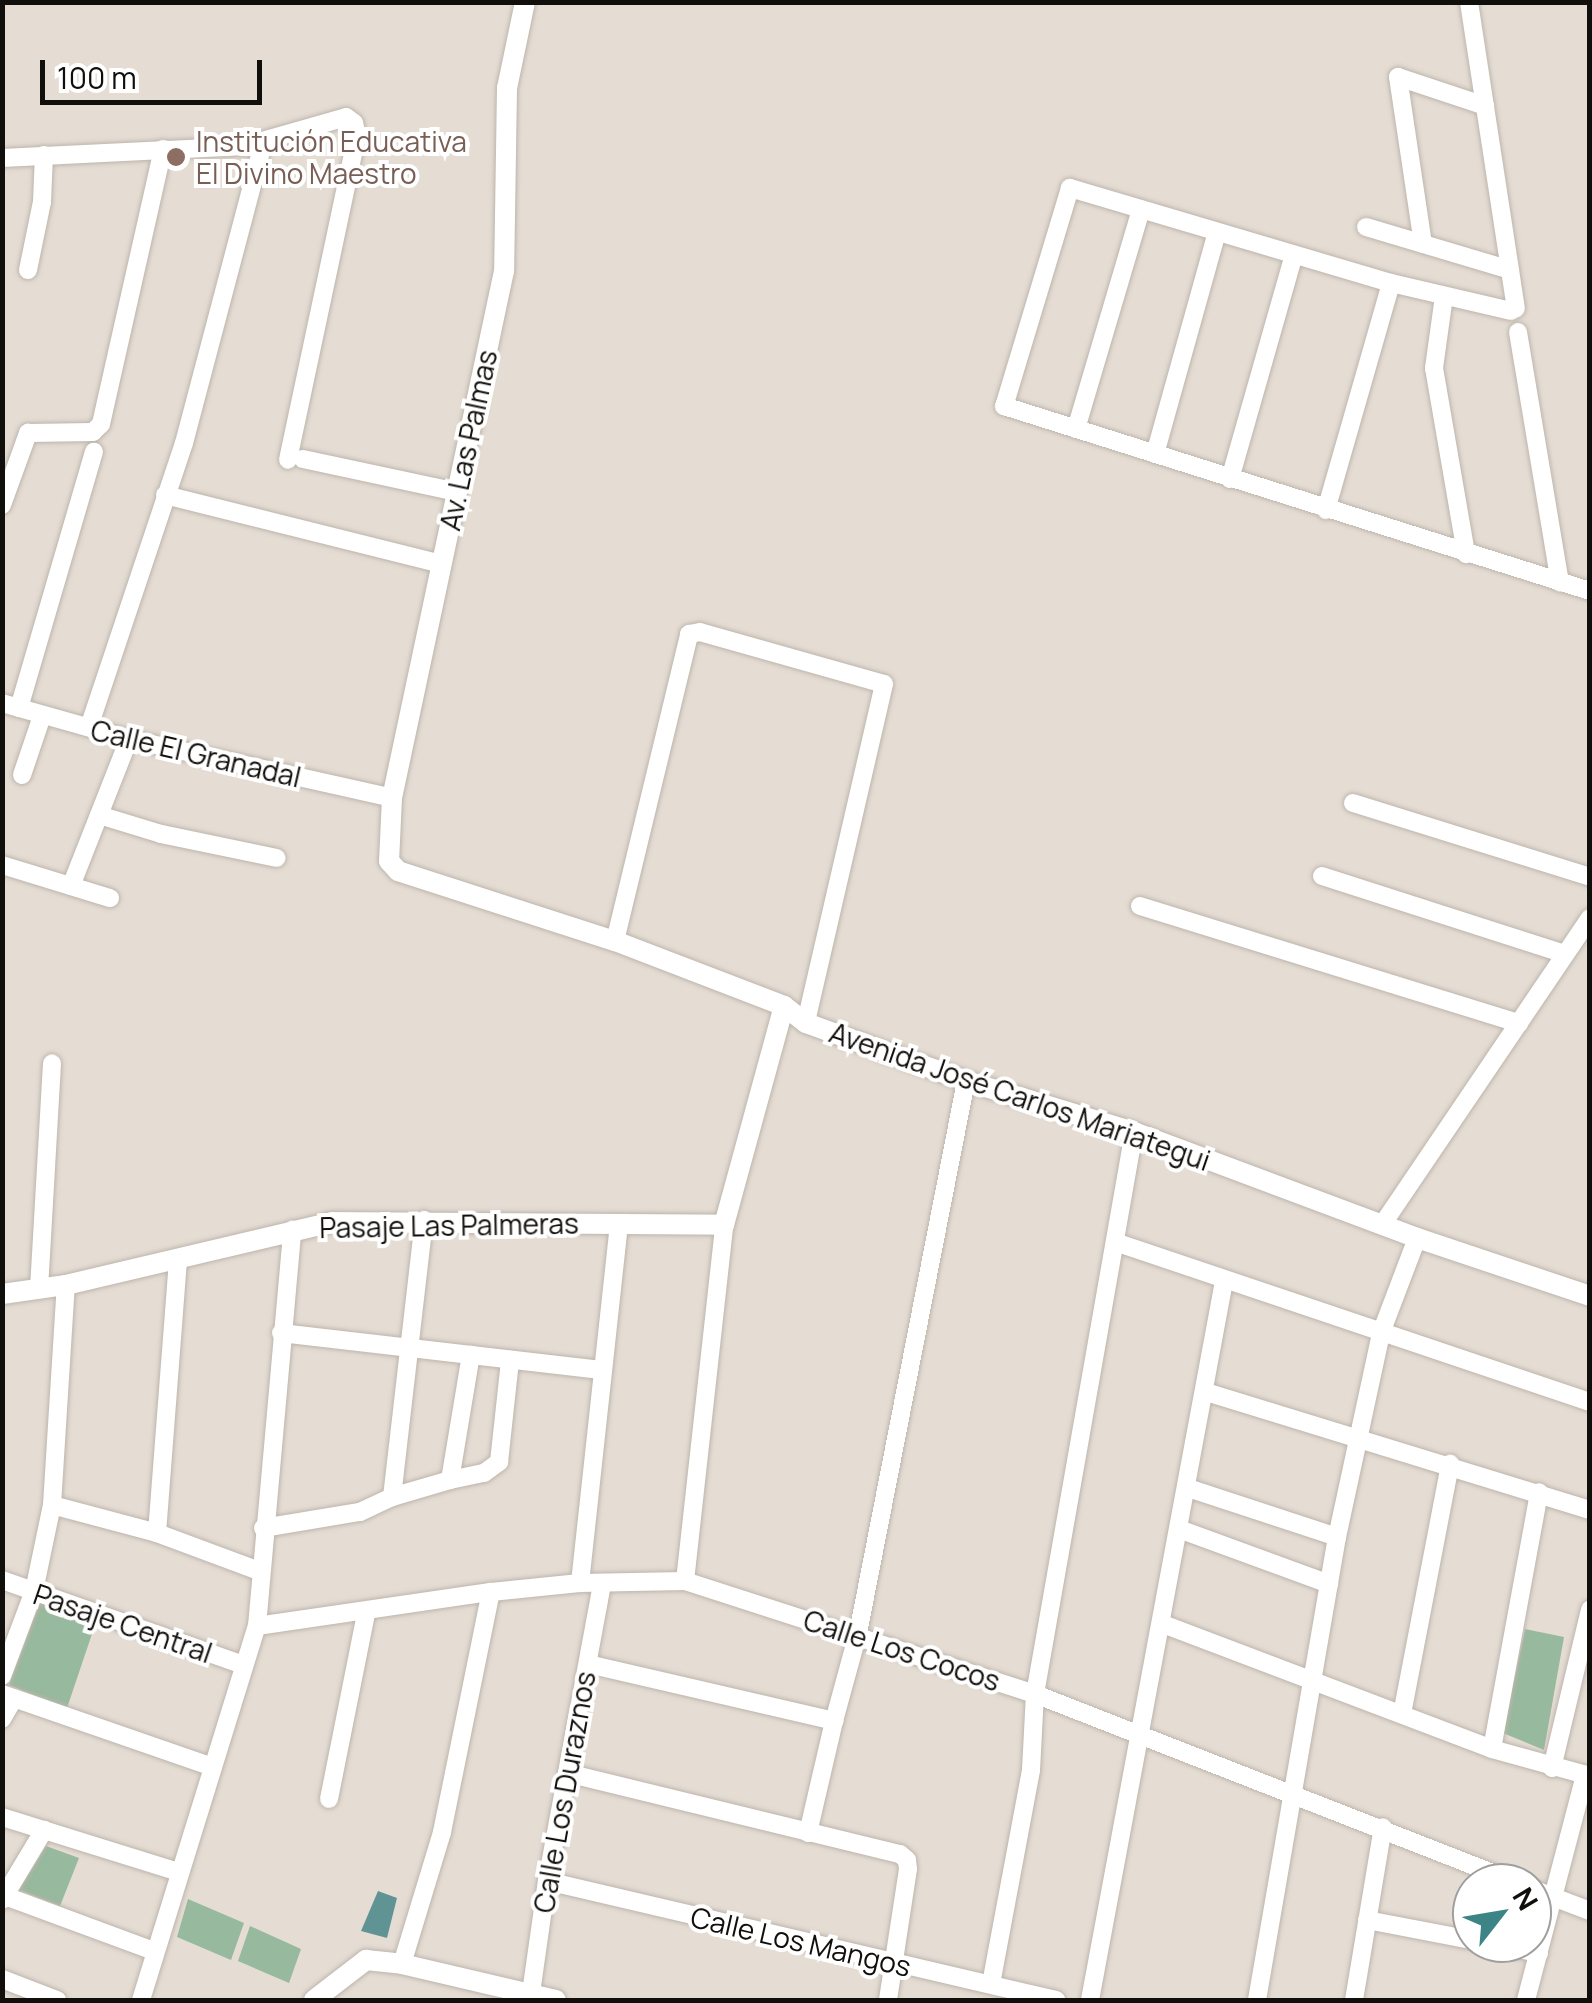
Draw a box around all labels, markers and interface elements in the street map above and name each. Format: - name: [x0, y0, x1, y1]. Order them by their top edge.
- scale bar: [45, 40, 268, 102]
- text: 100 m: [57, 57, 137, 98]
- place label: Institución Educativa El Divino Maestro: [196, 124, 467, 190]
- marker: Institución Educativa El Divino Maestro: [165, 146, 187, 168]
- street label: Av. Las Palmas: [432, 347, 504, 533]
- street label: Calle El Granadal: [88, 713, 304, 793]
- street label: Avenida José Carlos Mariategui: [825, 1015, 1215, 1177]
- street label: Pasaje Las Palmeras: [319, 1206, 579, 1244]
- street label: Pasaje Central: [29, 1577, 217, 1669]
- street label: Calle Los Cocos: [800, 1602, 1004, 1698]
- street label: Calle Los Duraznos: [526, 1669, 602, 1915]
- north arrow: [1452, 1863, 1552, 1963]
- text: N: [1505, 1880, 1547, 1917]
- street label: Calle Los Mangos: [688, 1899, 914, 1983]

